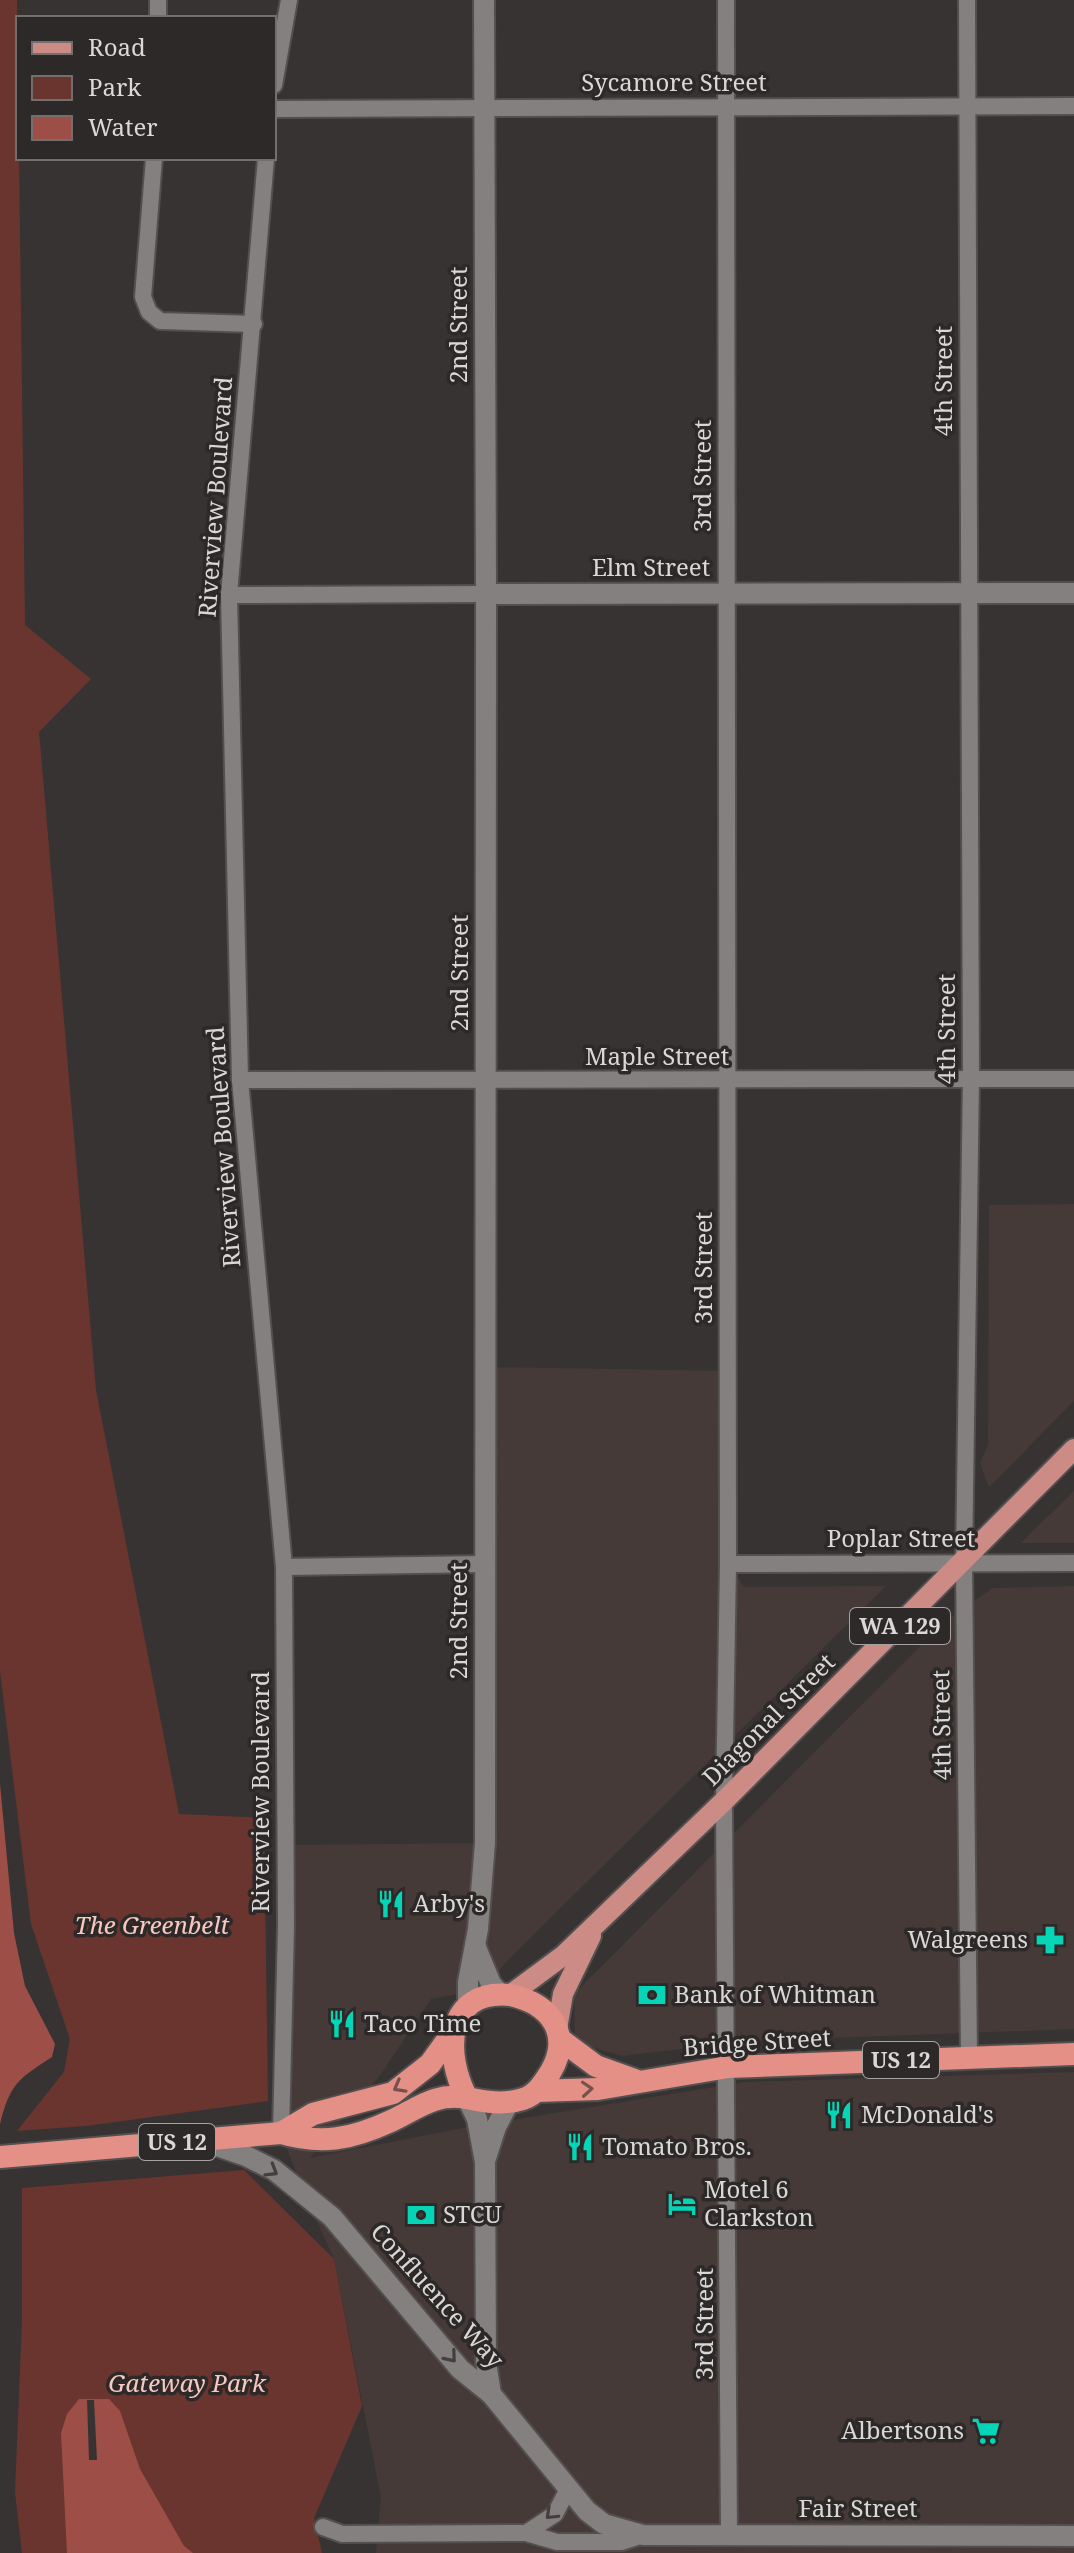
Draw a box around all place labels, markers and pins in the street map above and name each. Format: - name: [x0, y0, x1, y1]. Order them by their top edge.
- place label: Arby's: [413, 1886, 485, 1919]
- restaurant icon: Arby's: [376, 1889, 406, 1919]
- place label: Walgreens: [907, 1922, 1028, 1955]
- pharmacy icon: Walgreens: [1035, 1925, 1065, 1955]
- place label: Bank of Whitman: [674, 1977, 876, 2010]
- bank icon: Bank of Whitman: [637, 1980, 667, 2010]
- place label: Taco Time: [364, 2006, 481, 2039]
- restaurant icon: Taco Time: [327, 2009, 357, 2039]
- place label: McDonald's: [861, 2097, 994, 2130]
- restaurant icon: McDonald's: [824, 2100, 854, 2130]
- place label: Tomato Bros.: [602, 2129, 752, 2162]
- restaurant icon: Tomato Bros.: [565, 2132, 595, 2162]
- place label: Motel 6 Clarkston: [704, 2172, 814, 2233]
- hotel icon: Motel 6 Clarkston: [667, 2189, 697, 2219]
- place label: STCU: [443, 2197, 502, 2230]
- bank icon: STCU: [406, 2200, 436, 2230]
- place label: Albertsons: [841, 2413, 964, 2446]
- supermarket icon: Albertsons: [971, 2416, 1001, 2446]

